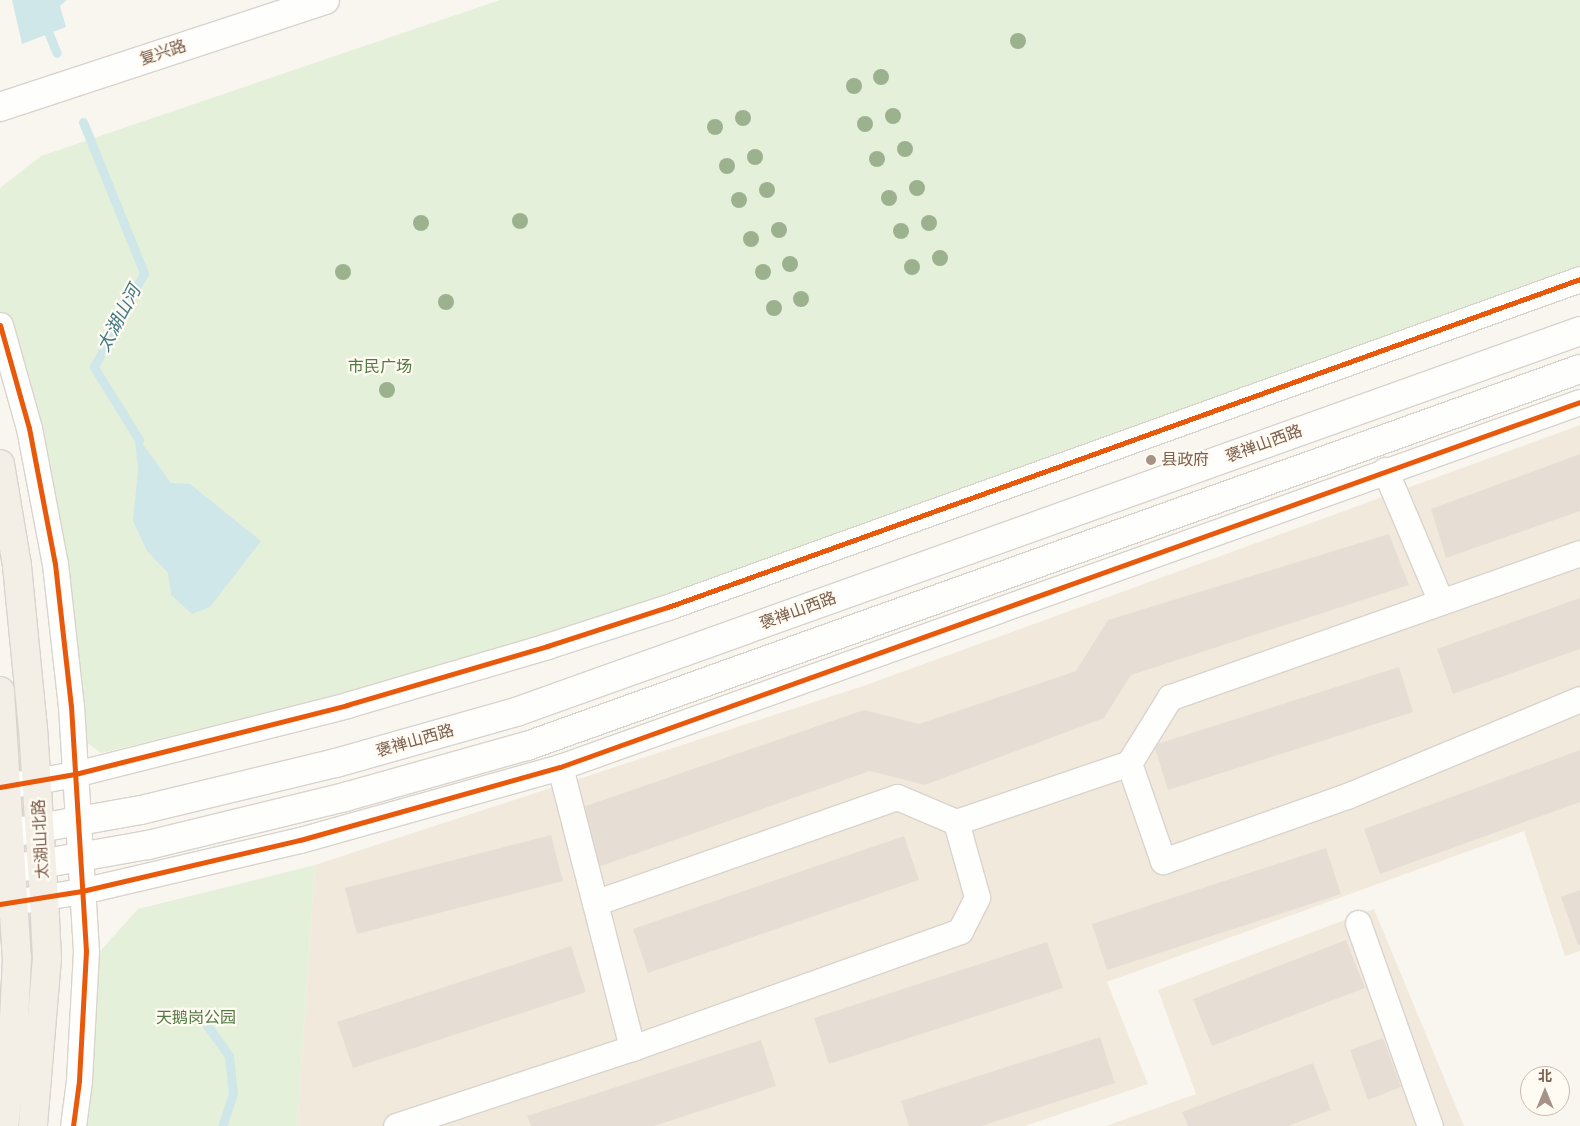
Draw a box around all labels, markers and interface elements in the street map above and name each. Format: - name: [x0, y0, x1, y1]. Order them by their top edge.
- street label: 复兴路: [137, 36, 189, 70]
- water label: 太湖山河: [94, 282, 146, 356]
- park label: 市民广场: [348, 357, 412, 377]
- street label: 褒禅山西路: [1223, 421, 1305, 467]
- place label: 县政府: [1161, 450, 1209, 470]
- marker: 县政府: [1145, 454, 1157, 466]
- street label: 褒禅山西路: [757, 588, 839, 634]
- street label: 褒禅山西路: [374, 721, 456, 761]
- street label: 太湖山北路: [29, 799, 53, 879]
- park label: 天鹅岗公园: [156, 1008, 236, 1028]
- north arrow: [1520, 1066, 1570, 1116]
- text: 北: [1538, 1067, 1552, 1087]

